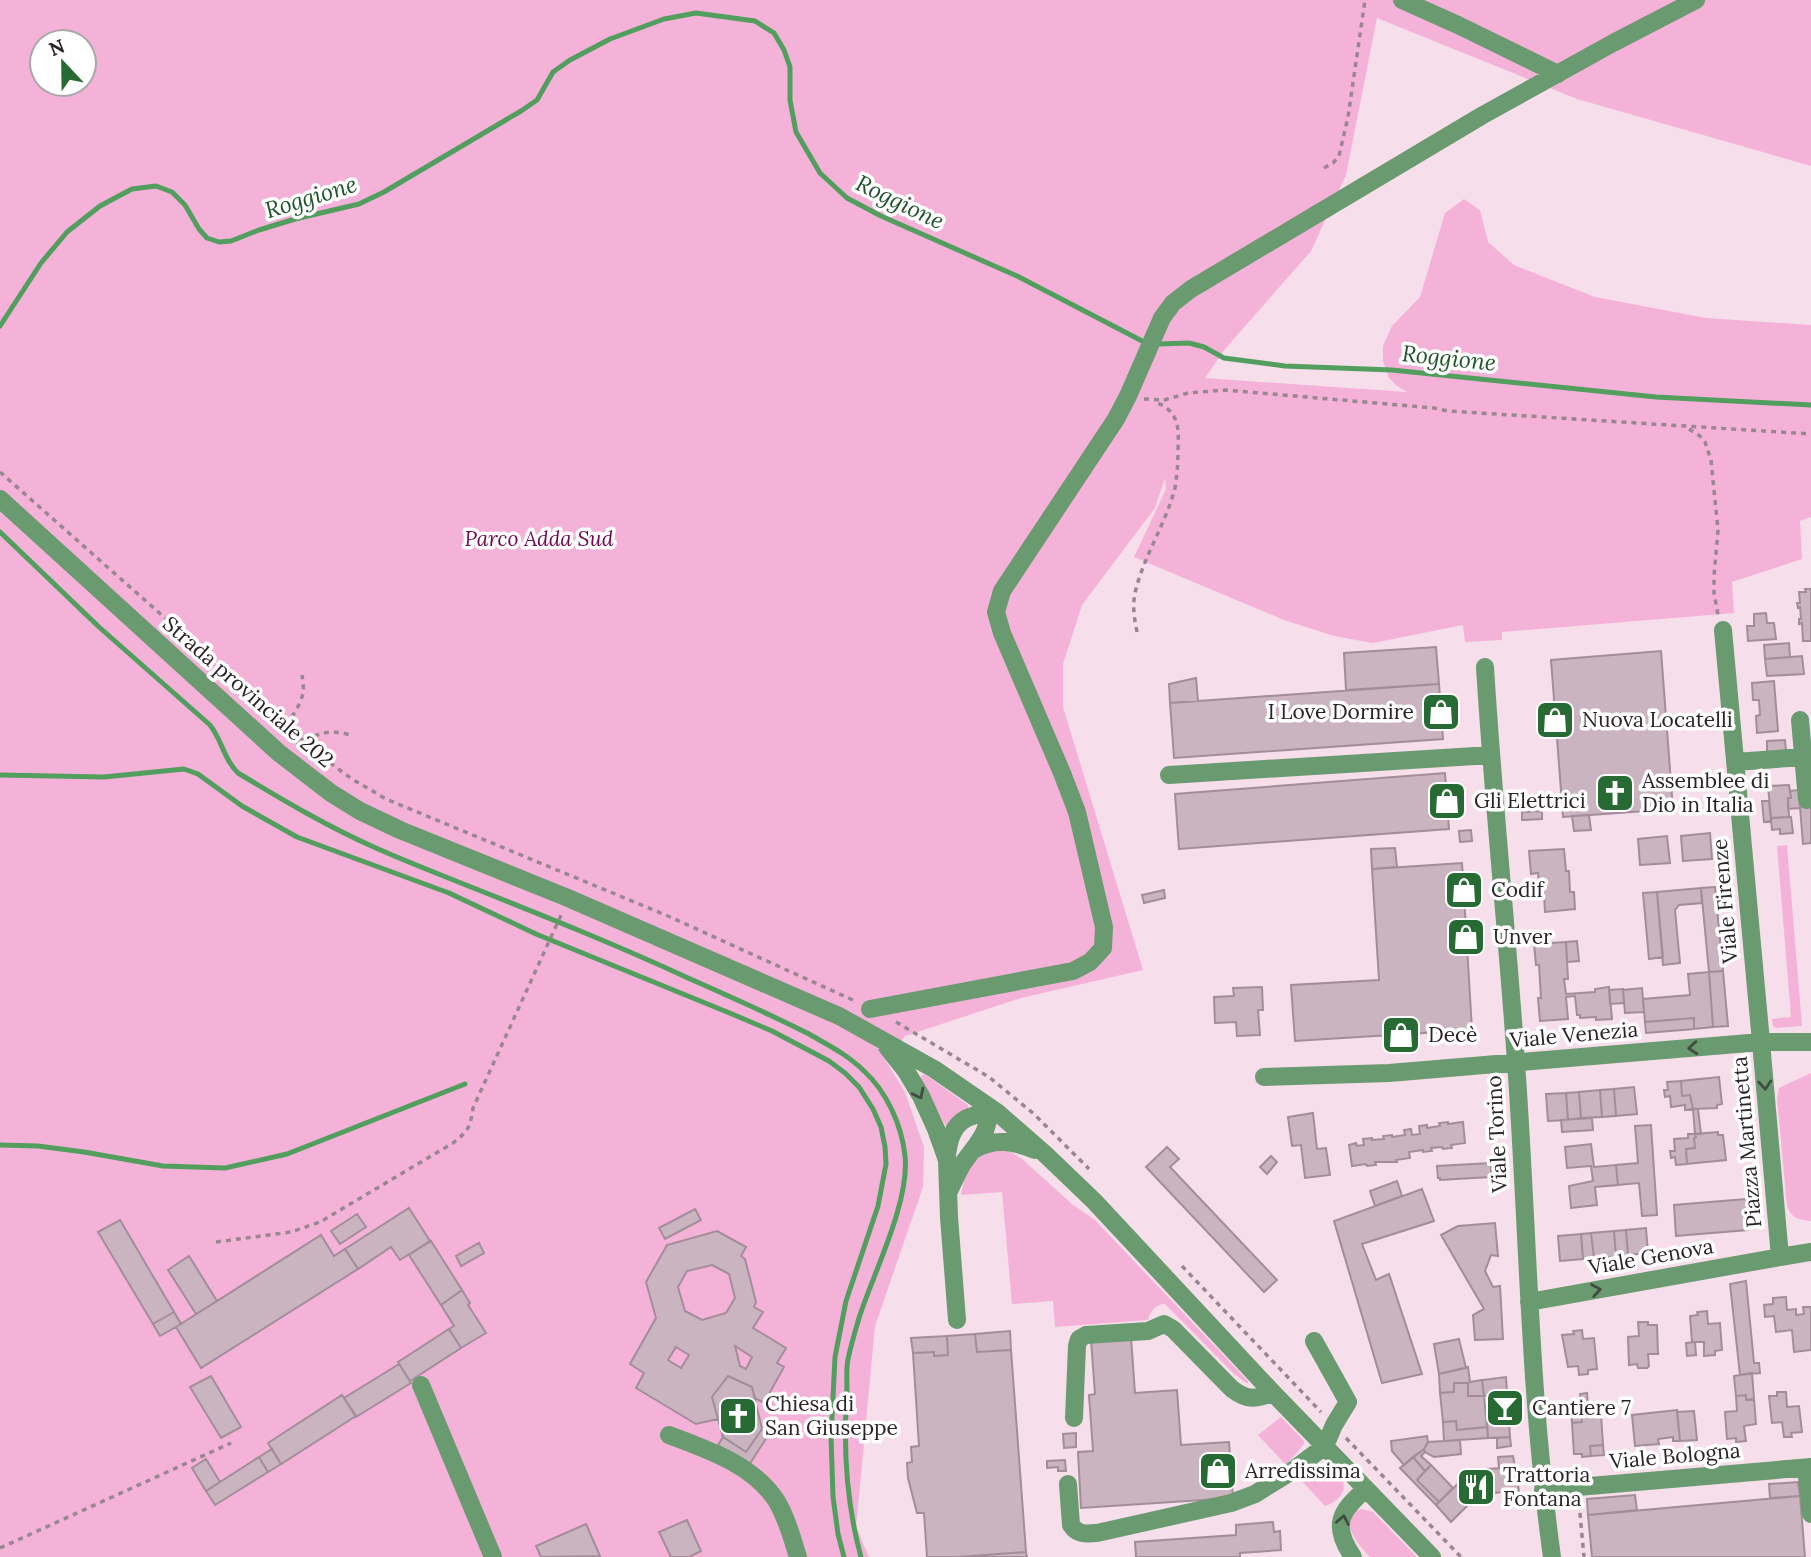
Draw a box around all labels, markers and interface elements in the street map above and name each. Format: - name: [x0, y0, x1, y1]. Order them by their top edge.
- north arrow: [28, 28, 98, 98]
- text: N: [45, 33, 68, 61]
- water label: Roggione: [851, 168, 949, 235]
- water label: Roggione: [261, 169, 360, 224]
- water label: Roggione: [1400, 338, 1498, 377]
- park label: Parco Adda Sud: [465, 525, 614, 552]
- street label: Strada provinciale 202: [157, 610, 339, 773]
- shop icon: I Love Dormire: [1420, 691, 1462, 733]
- place label: I Love Dormire: [1268, 698, 1414, 725]
- shop icon: Nuova Locatelli: [1534, 699, 1576, 741]
- place label: Nuova Locatelli: [1582, 706, 1733, 733]
- place label: Assemblee di Dio in Italia: [1641, 767, 1769, 818]
- church icon: Assemblee di Dio in Italia: [1594, 772, 1636, 814]
- shop icon: Gli Elettrici: [1426, 780, 1468, 822]
- place label: Gli Elettrici: [1474, 787, 1586, 814]
- street label: Viale Firenze: [1706, 838, 1743, 966]
- shop icon: Codif: [1443, 869, 1485, 911]
- place label: Codif: [1491, 876, 1545, 903]
- shop icon: Unver: [1445, 916, 1487, 958]
- place label: Unver: [1493, 923, 1552, 950]
- shop icon: Decè: [1380, 1014, 1422, 1056]
- street label: Viale Venezia: [1508, 1015, 1639, 1054]
- place label: Decè: [1428, 1021, 1477, 1048]
- one-way arrow: [1687, 1040, 1698, 1055]
- street label: Piazza Martinetta: [1726, 1055, 1767, 1229]
- street label: Viale Torino: [1480, 1075, 1513, 1194]
- one-way arrow: [1757, 1080, 1772, 1091]
- one-way arrow: [911, 1087, 925, 1099]
- street label: Viale Genova: [1585, 1232, 1716, 1281]
- one-way arrow: [1590, 1283, 1602, 1298]
- bar icon: Cantiere 7: [1484, 1387, 1526, 1429]
- place label: Chiesa di San Giuseppe: [765, 1390, 898, 1441]
- place label: Cantiere 7: [1532, 1394, 1631, 1421]
- church icon: Chiesa di San Giuseppe: [717, 1395, 759, 1437]
- street label: Viale Bologna: [1607, 1436, 1742, 1475]
- shop icon: Arredissima: [1197, 1450, 1239, 1492]
- place label: Arredissima: [1244, 1457, 1361, 1484]
- place label: Trattoria Fontana: [1503, 1461, 1591, 1512]
- restaurant icon: Trattoria Fontana: [1455, 1466, 1497, 1508]
- one-way arrow: [1335, 1515, 1350, 1527]

